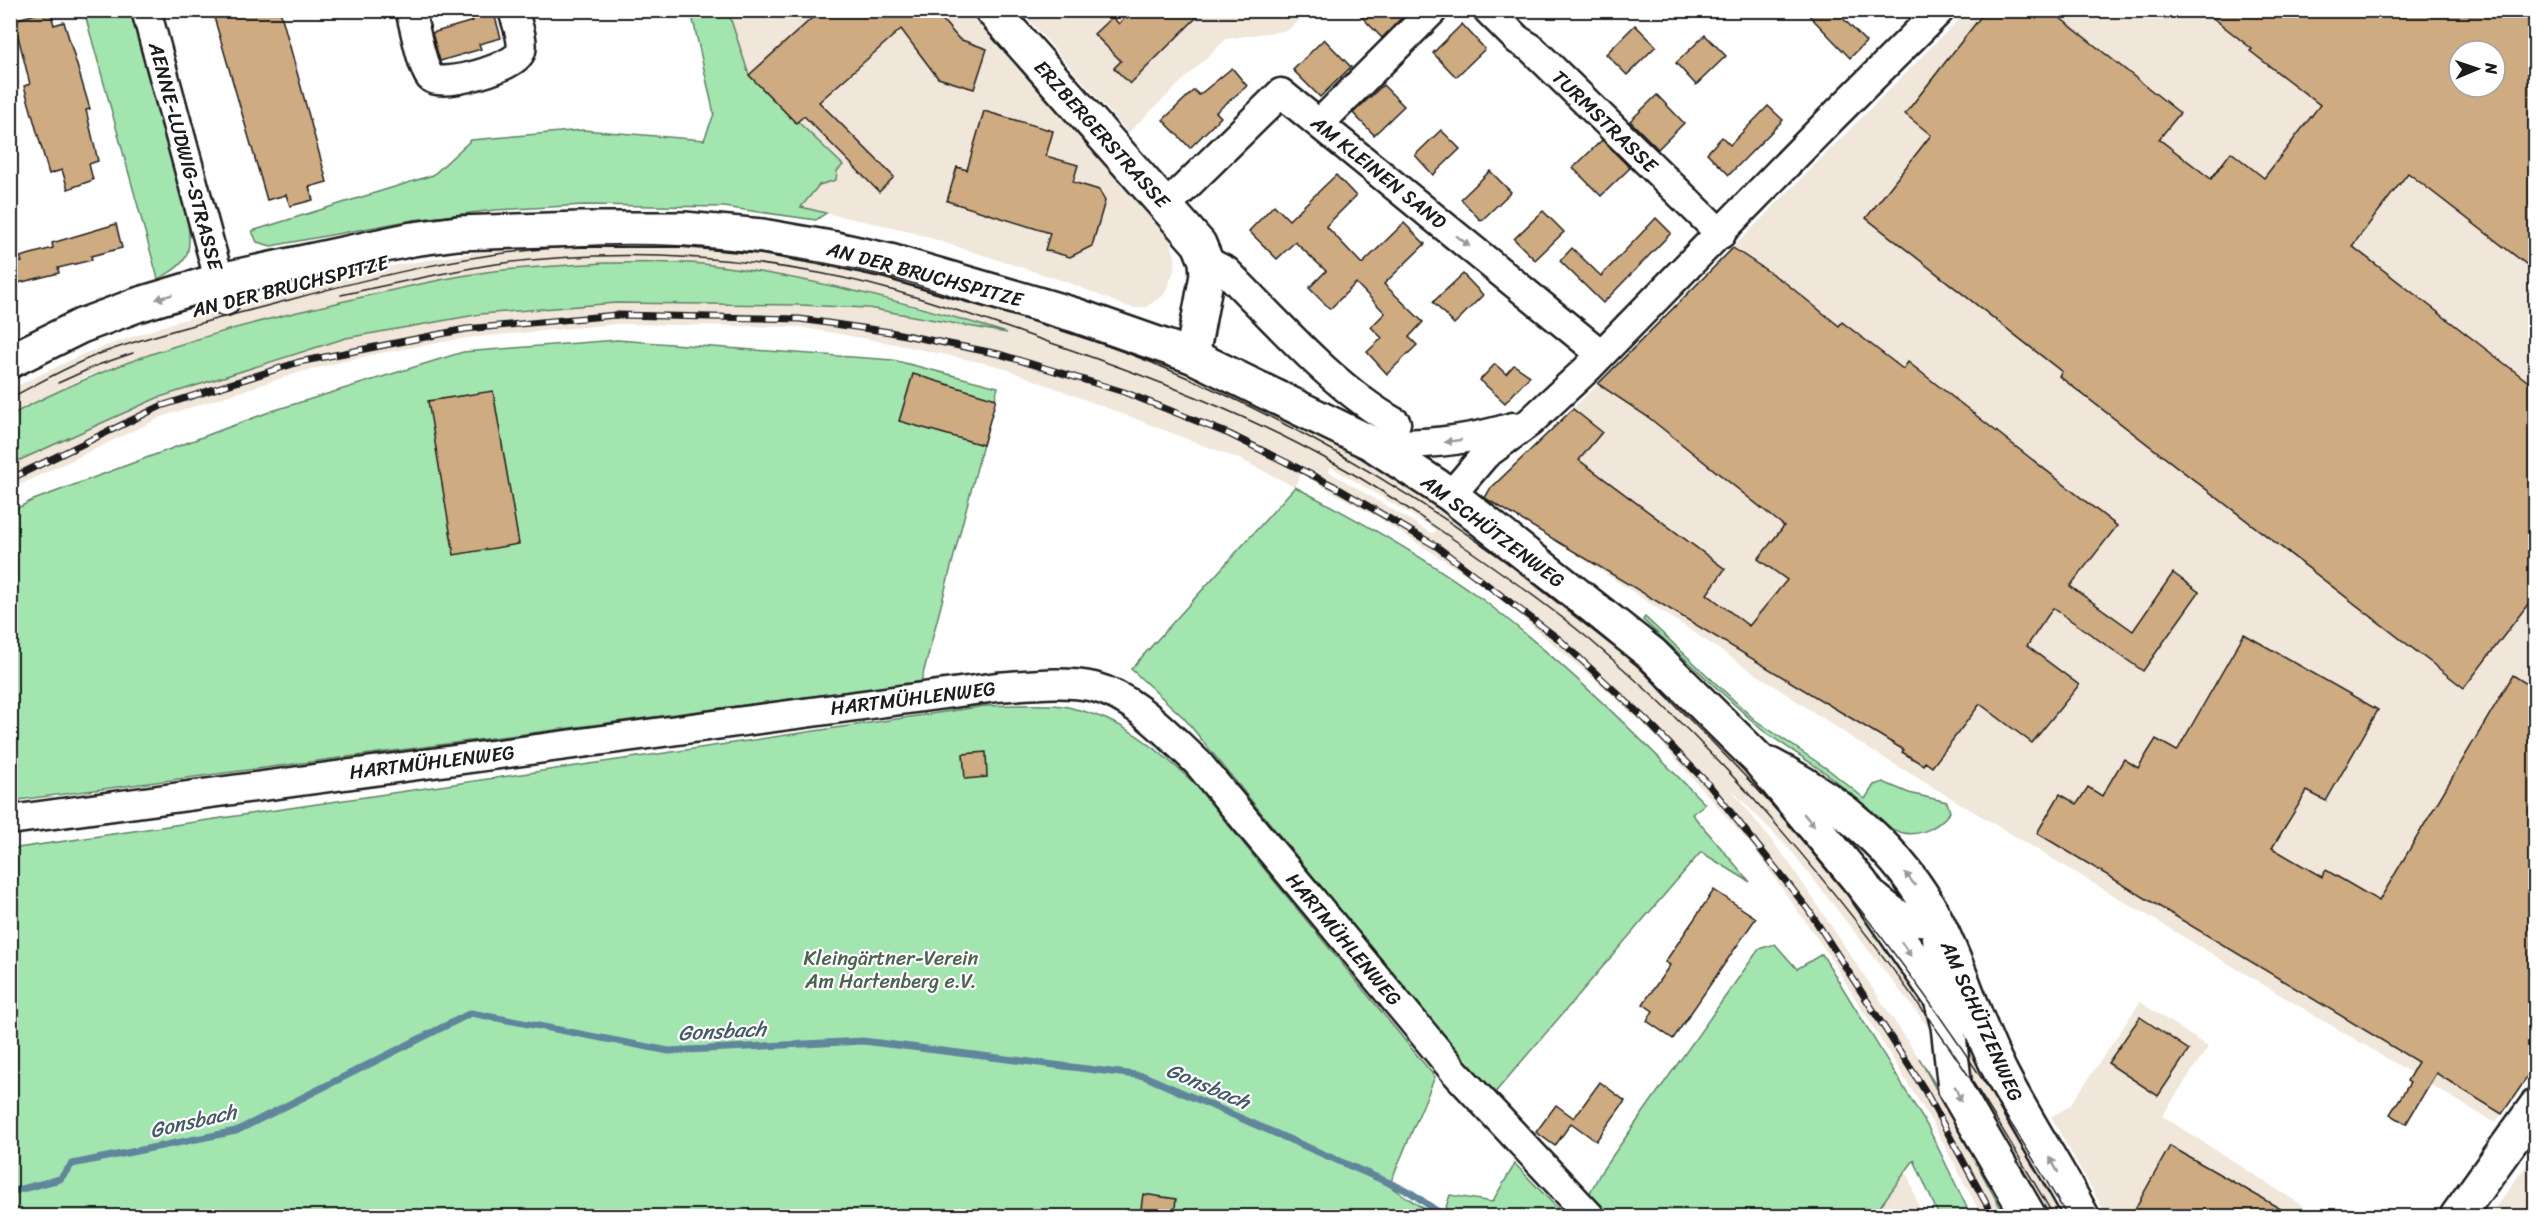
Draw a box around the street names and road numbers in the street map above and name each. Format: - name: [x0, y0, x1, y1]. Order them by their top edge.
- street label: AENNE-LUDWIG-STRASSE: [138, 37, 233, 276]
- street label: ERZBERGERSTRASSE: [1025, 52, 1180, 218]
- street label: TURMSTRASSE: [1543, 61, 1667, 183]
- street label: AM KLEINEN SAND: [1302, 106, 1455, 239]
- street label: AN DER BRUCHSPITZE: [822, 231, 1029, 318]
- street label: AN DER BRUCHSPITZE: [187, 245, 394, 328]
- street label: AM SCHÜTZENWEG: [1412, 465, 1572, 597]
- street label: HARTMÜHLENWEG: [828, 671, 998, 726]
- street label: HARTMÜHLENWEG: [347, 735, 517, 790]
- street label: HARTMÜHLENWEG: [1277, 864, 1411, 1014]
- street label: AM SCHÜTZENWEG: [1930, 934, 2033, 1107]

